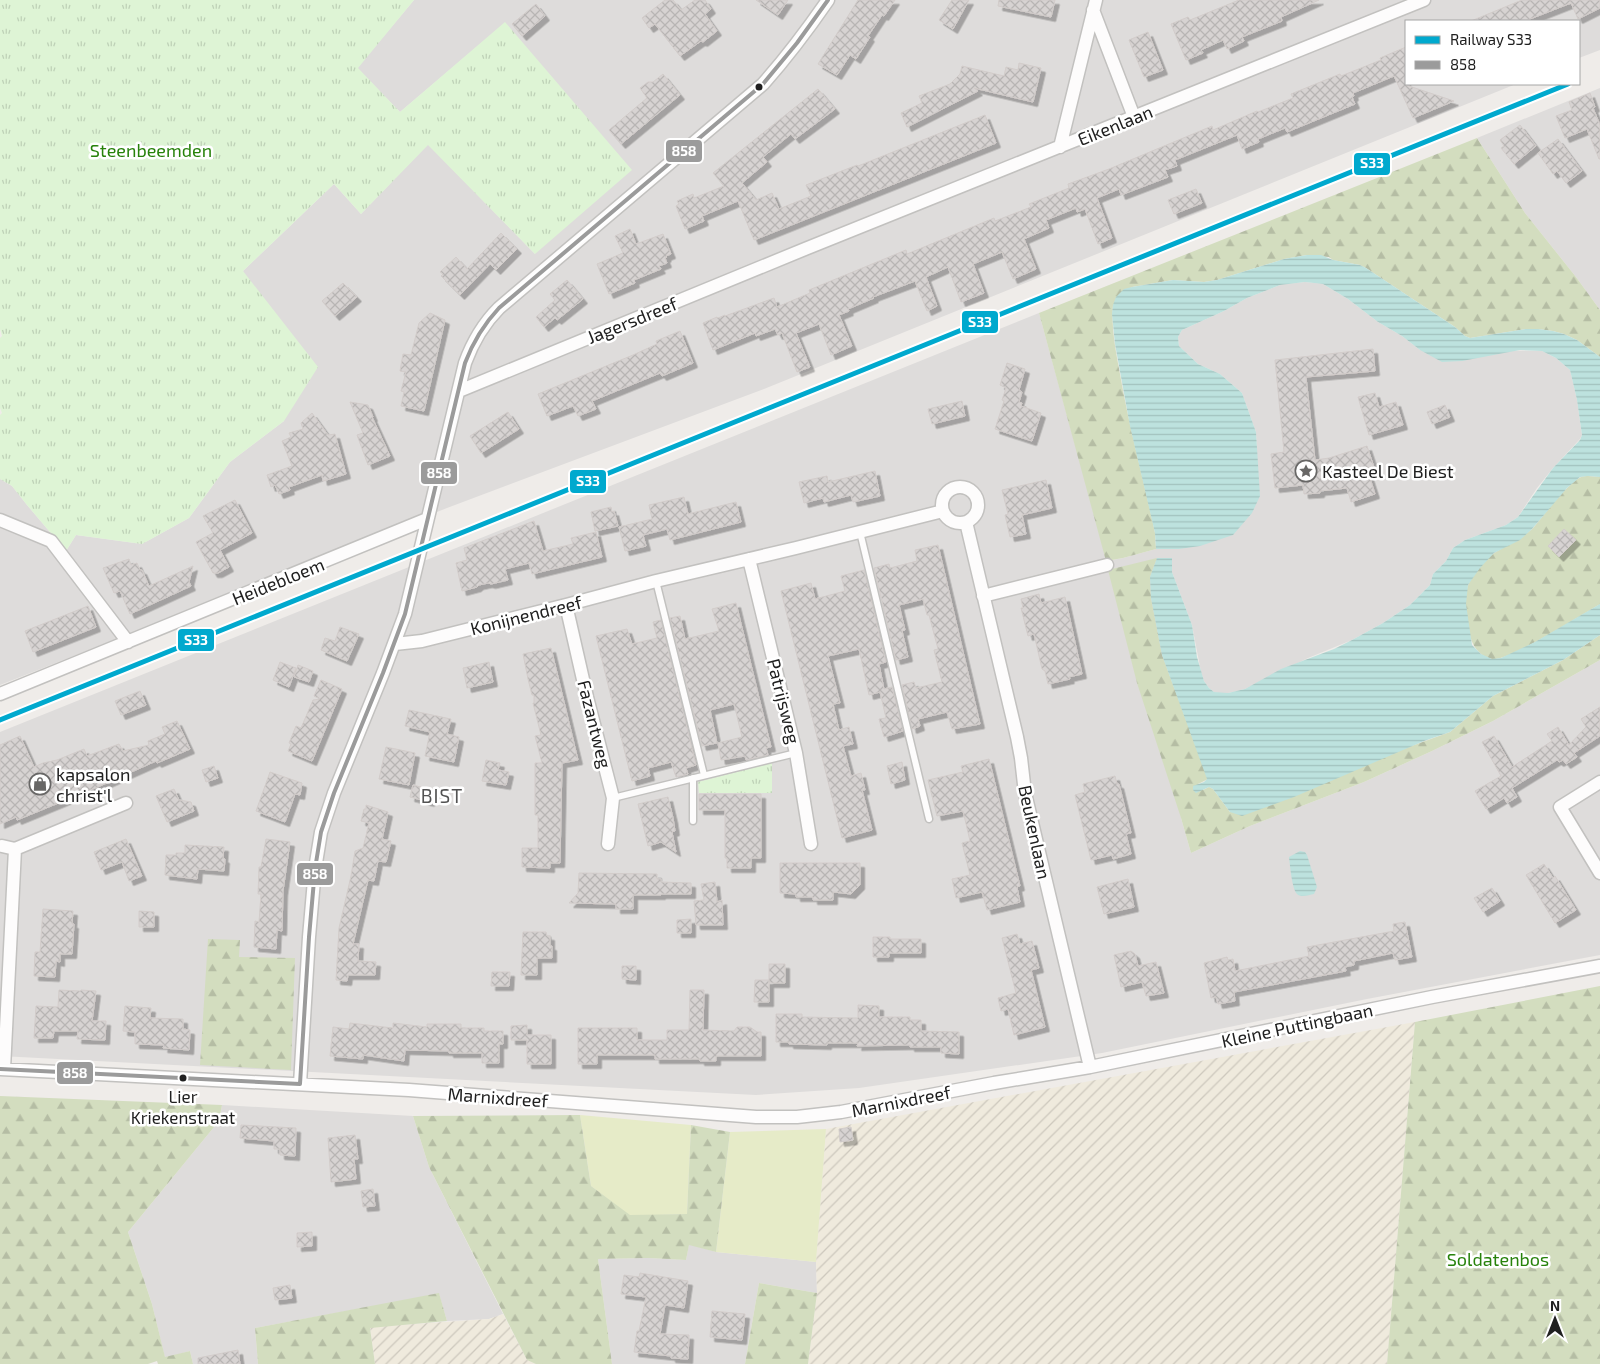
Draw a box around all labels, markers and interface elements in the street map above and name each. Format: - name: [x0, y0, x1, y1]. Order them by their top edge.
- legend: [1405, 20, 1580, 85]
- text: Railway S33: [1450, 30, 1532, 48]
- text: 858: [1450, 55, 1476, 73]
- unlabelled marker: [754, 82, 764, 92]
- street label: Eikenlaan: [1074, 100, 1156, 150]
- park label: Steenbeemden: [90, 139, 212, 161]
- line badge: 858: [665, 139, 703, 163]
- text: 858: [671, 142, 697, 159]
- line badge: S33: [1353, 152, 1391, 176]
- text: S33: [1360, 154, 1384, 171]
- street label: Jagersdreef: [584, 291, 681, 348]
- line badge: S33: [961, 310, 999, 334]
- text: S33: [968, 313, 992, 330]
- place icon: Kasteel De Biest: [1294, 459, 1318, 483]
- place label: Kasteel De Biest: [1322, 460, 1454, 482]
- line badge: 858: [420, 461, 458, 485]
- text: 858: [426, 464, 452, 481]
- line badge: S33: [569, 469, 607, 494]
- text: S33: [576, 472, 600, 489]
- street label: Heidebloem: [229, 553, 327, 609]
- street label: Konijnendreef: [468, 590, 585, 639]
- line badge: S33: [177, 628, 215, 652]
- text: S33: [184, 631, 208, 648]
- street label: Patrijsweg: [763, 656, 805, 746]
- street label: Fazantweg: [573, 678, 617, 770]
- place label: kapsalon christ'l: [56, 763, 131, 806]
- shop icon: kapsalon christ'l: [28, 772, 52, 796]
- street label: Beukenlaan: [1014, 783, 1056, 881]
- district label: BIST: [421, 784, 463, 807]
- line badge: 858: [296, 862, 334, 886]
- text: 858: [302, 865, 328, 882]
- street label: Kleine Puttingbaan: [1219, 998, 1375, 1052]
- line badge: 858: [56, 1061, 94, 1085]
- text: 858: [62, 1064, 88, 1081]
- marker: Lier Kriekenstraat: [178, 1073, 188, 1083]
- street label: Marnixdreef: [850, 1080, 954, 1121]
- street label: Marnixdreef: [447, 1083, 550, 1112]
- place label: Lier Kriekenstraat: [131, 1086, 236, 1127]
- park label: Soldatenbos: [1447, 1248, 1549, 1270]
- north arrow: [1530, 1294, 1580, 1344]
- text: N: [1550, 1297, 1560, 1314]

